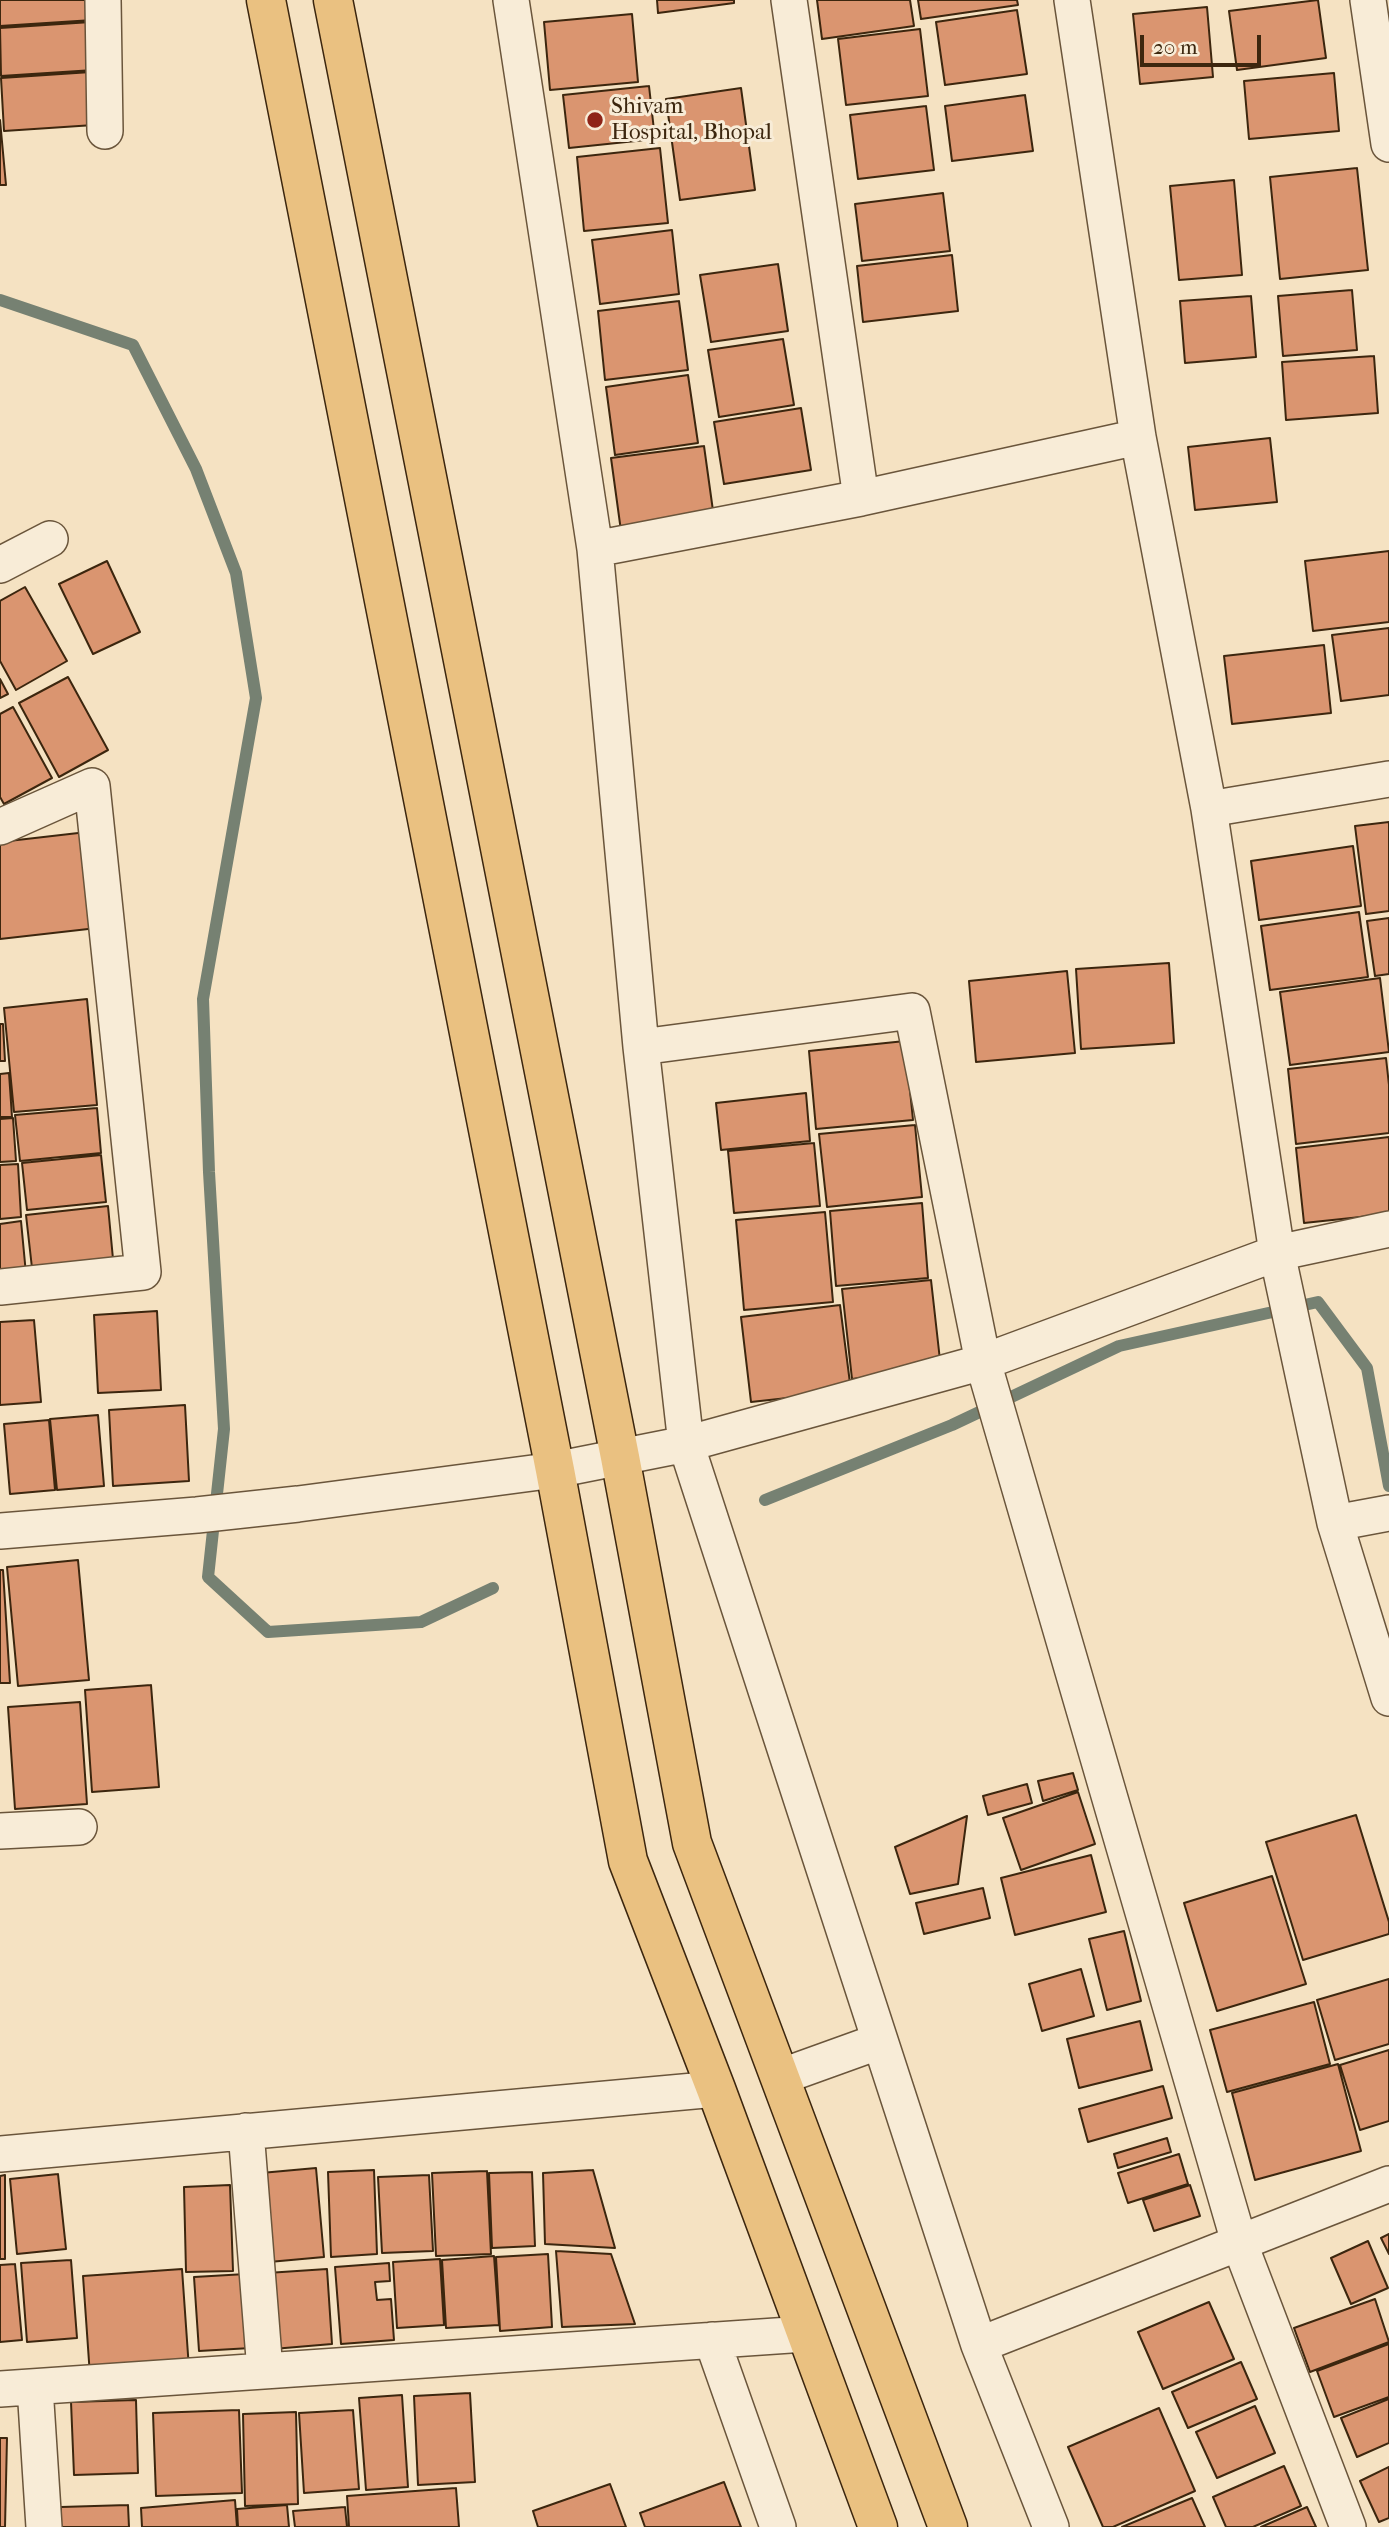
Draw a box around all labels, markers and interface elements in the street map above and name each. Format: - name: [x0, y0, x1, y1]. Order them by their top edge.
- scale bar: [1144, 21, 1265, 65]
- text: 20 m: [1153, 35, 1197, 59]
- place label: Shivam Hospital, Bhopal: [611, 93, 772, 147]
- marker: Shivam Hospital, Bhopal: [585, 110, 605, 130]

